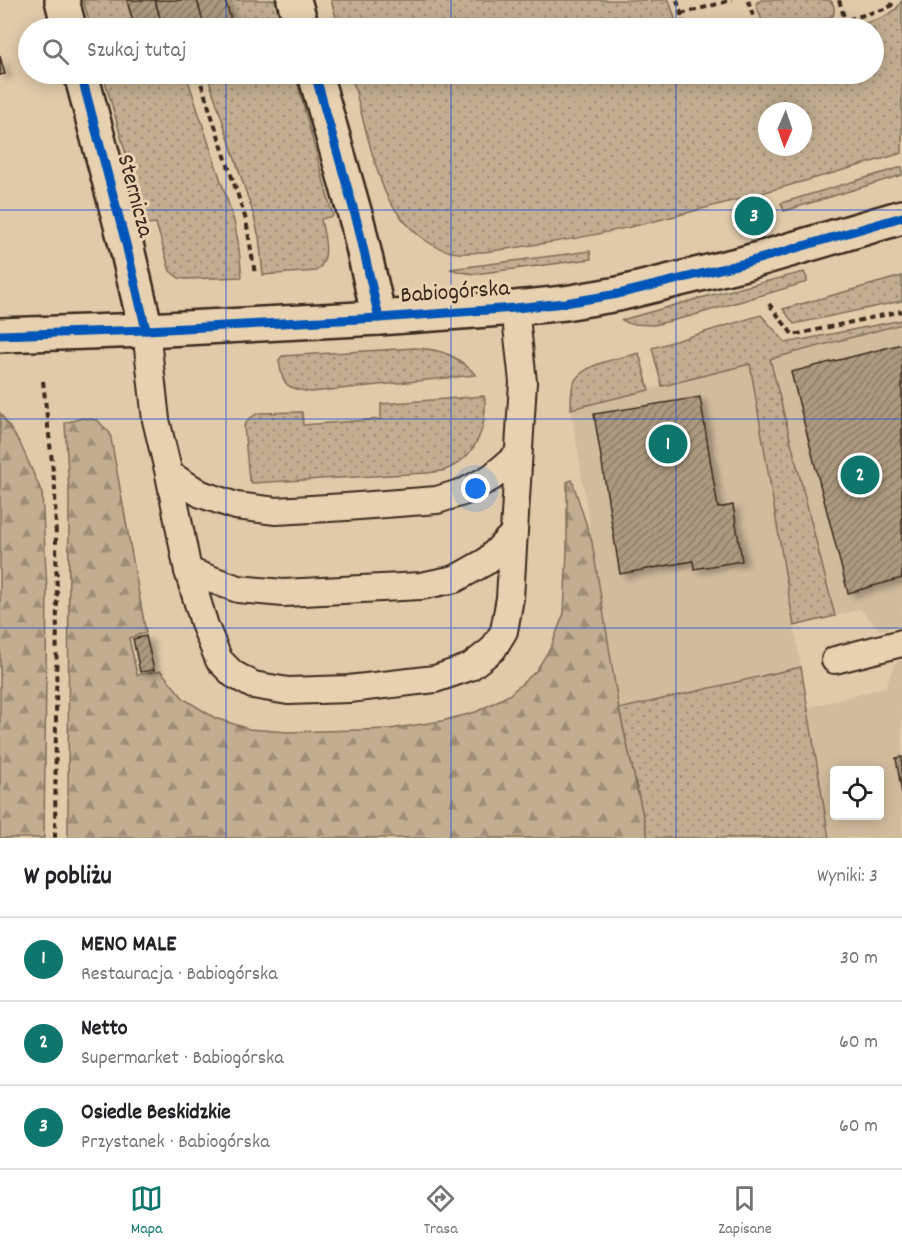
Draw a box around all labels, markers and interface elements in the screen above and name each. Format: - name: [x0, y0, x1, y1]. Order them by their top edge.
- search box: [18, 18, 884, 84]
- icon: search: [39, 35, 72, 68]
- text: Szukaj tutaj: [87, 36, 186, 67]
- north arrow: [758, 102, 812, 156]
- street label: Sternicza: [107, 151, 162, 242]
- pin: 3: [734, 194, 774, 238]
- street label: Babiogórska: [399, 272, 511, 314]
- pin: 1: [648, 422, 688, 466]
- pin: 2: [840, 452, 880, 498]
- your location: [461, 474, 490, 503]
- map controls: [830, 766, 884, 820]
- button: locate: [830, 766, 884, 820]
- text: W pobliżu: [24, 859, 112, 896]
- text: Wyniki: 3: [817, 863, 878, 891]
- text: MENO MALE: [81, 930, 176, 961]
- text: 1: [41, 945, 46, 973]
- text: 30 m: [840, 945, 878, 973]
- text: Restauracja · Babiogórska: [81, 961, 278, 989]
- text: Netto: [81, 1014, 128, 1045]
- text: 2: [39, 1029, 48, 1057]
- text: 60 m: [839, 1029, 878, 1057]
- text: Supermarket · Babiogórska: [81, 1045, 284, 1073]
- text: Osiedle Beskidzkie: [81, 1098, 231, 1129]
- text: 3: [39, 1113, 48, 1141]
- text: 60 m: [839, 1113, 878, 1141]
- text: Przystanek · Babiogórska: [81, 1129, 270, 1157]
- tab: Mapa: [130, 1182, 163, 1241]
- tab: Trasa: [424, 1182, 458, 1241]
- tab: Zapisane: [718, 1182, 772, 1241]

